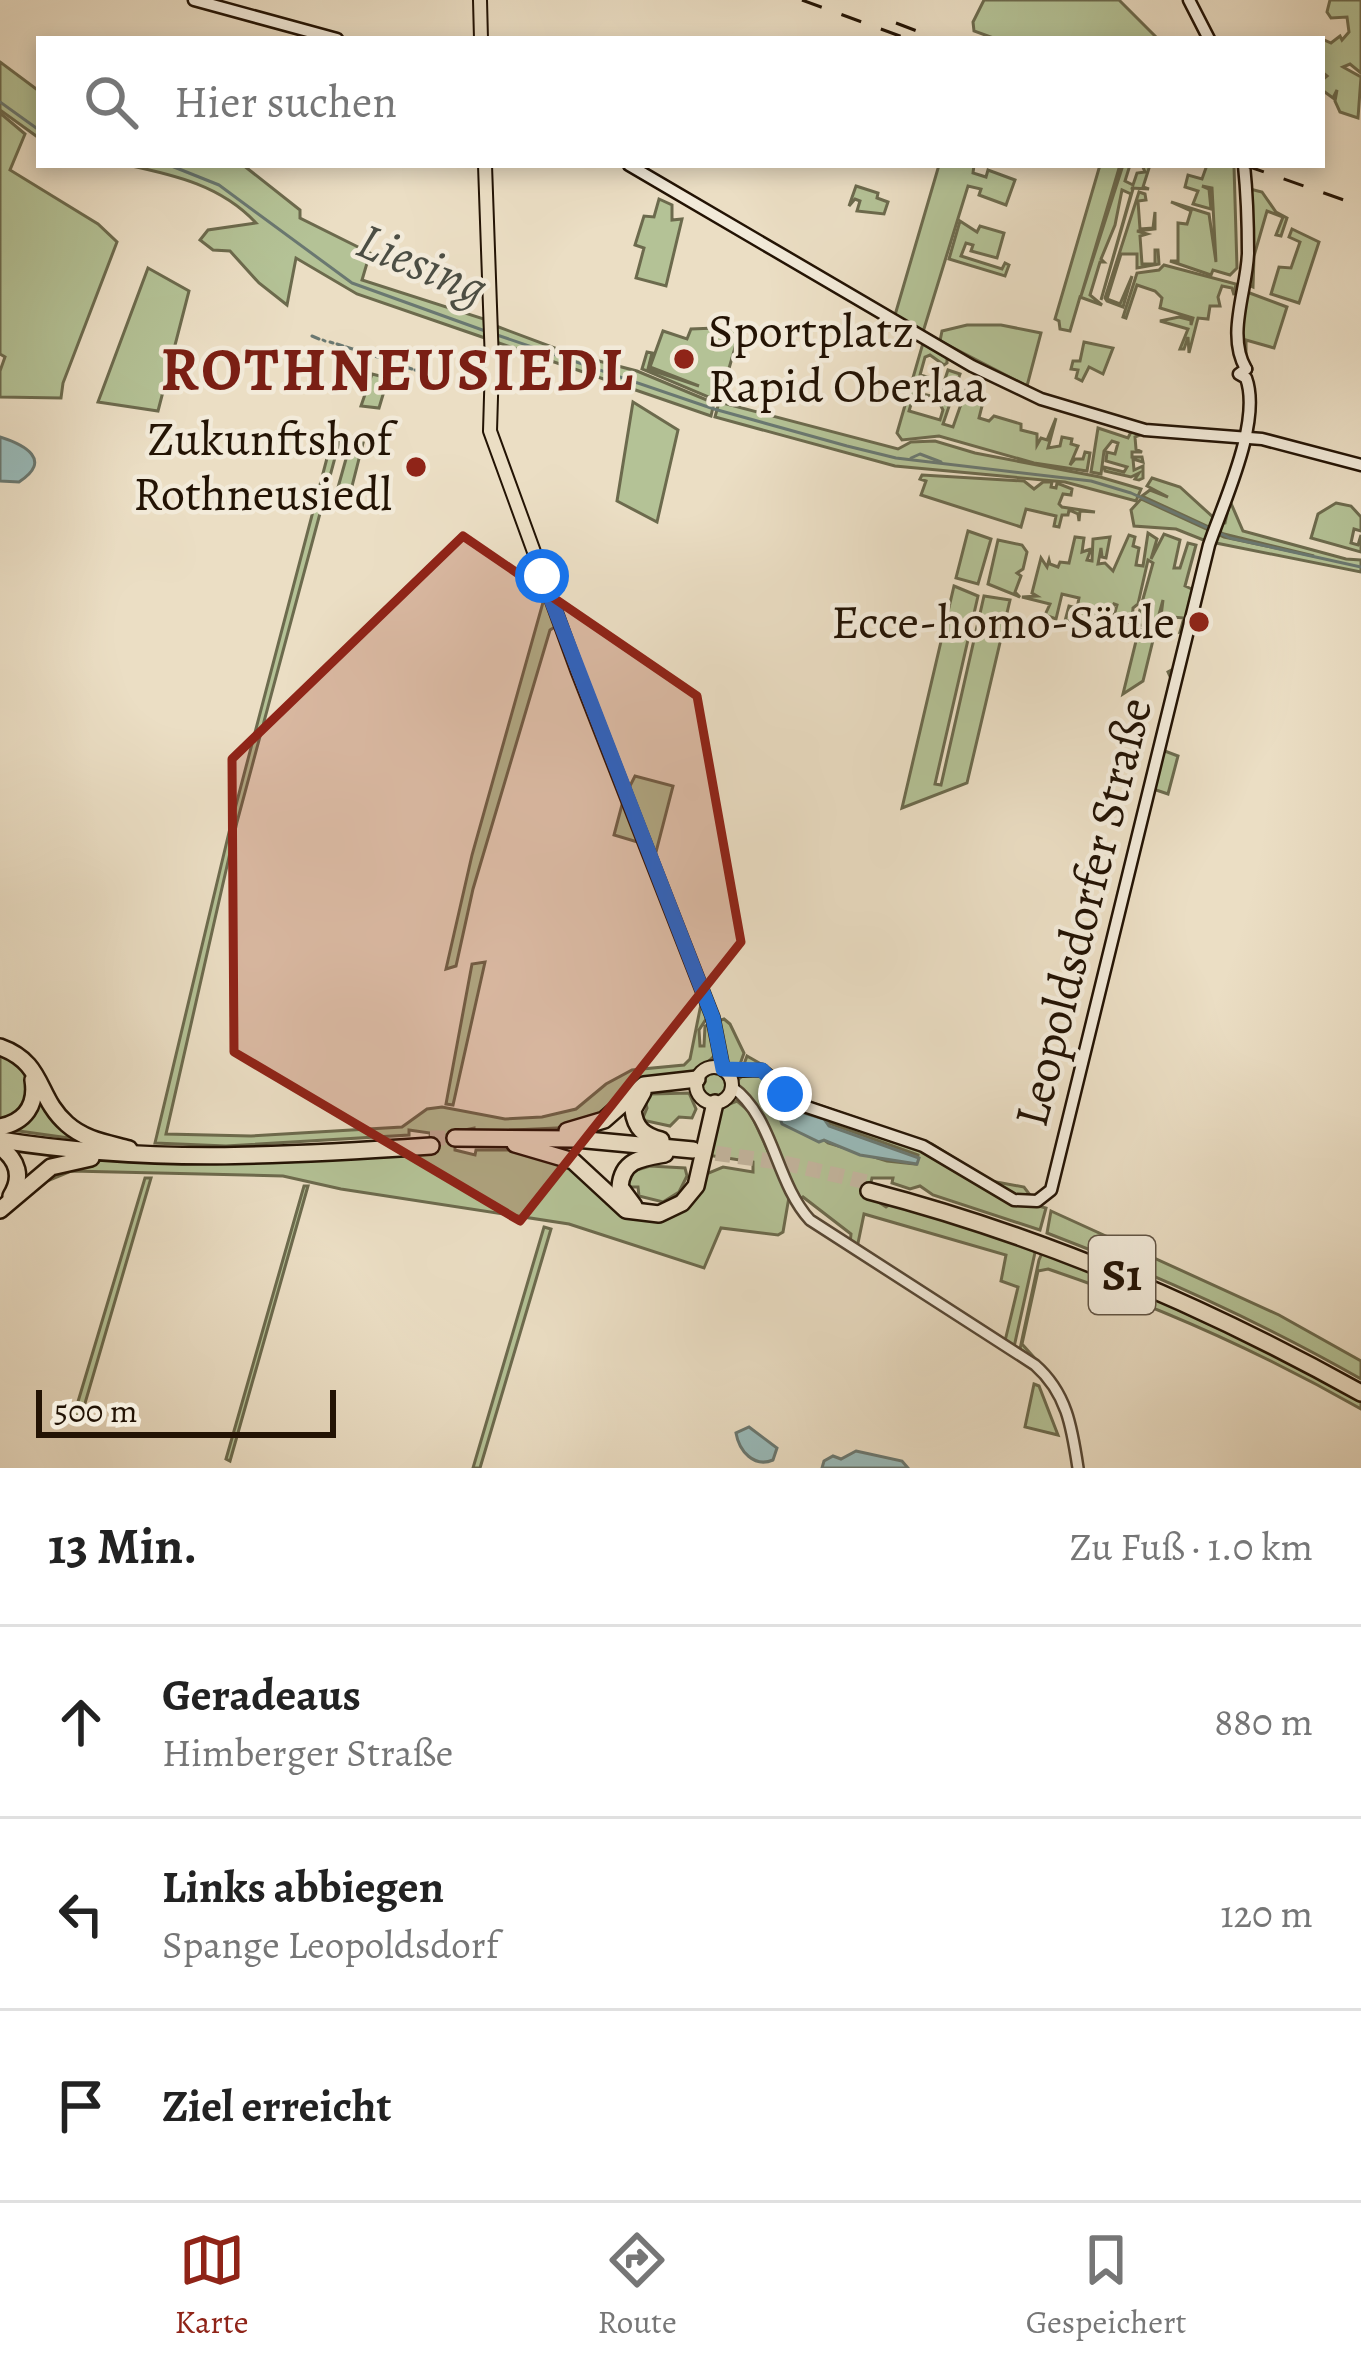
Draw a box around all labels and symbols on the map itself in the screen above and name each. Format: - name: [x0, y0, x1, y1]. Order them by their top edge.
- water label: Liesing: [346, 205, 498, 323]
- place label: Sportplatz Rapid Oberlaa: [708, 298, 987, 419]
- district label: ROTHNEUSIEDL: [160, 329, 636, 411]
- marker: Sportplatz Rapid Oberlaa: [671, 346, 697, 372]
- place label: Zukunftshof Rothneusiedl: [133, 406, 398, 527]
- marker: Zukunftshof Rothneusiedl: [403, 454, 429, 480]
- route start: [515, 549, 569, 603]
- place label: Ecce-homo-Säule: [831, 589, 1175, 655]
- marker: Ecce-homo-Säule: [1186, 609, 1212, 635]
- street label: Leopoldsdorfer Straße: [998, 691, 1168, 1133]
- route end: [758, 1067, 812, 1121]
- road number: S1: [1089, 1236, 1155, 1314]
- scale bar: [36, 1384, 336, 1437]

